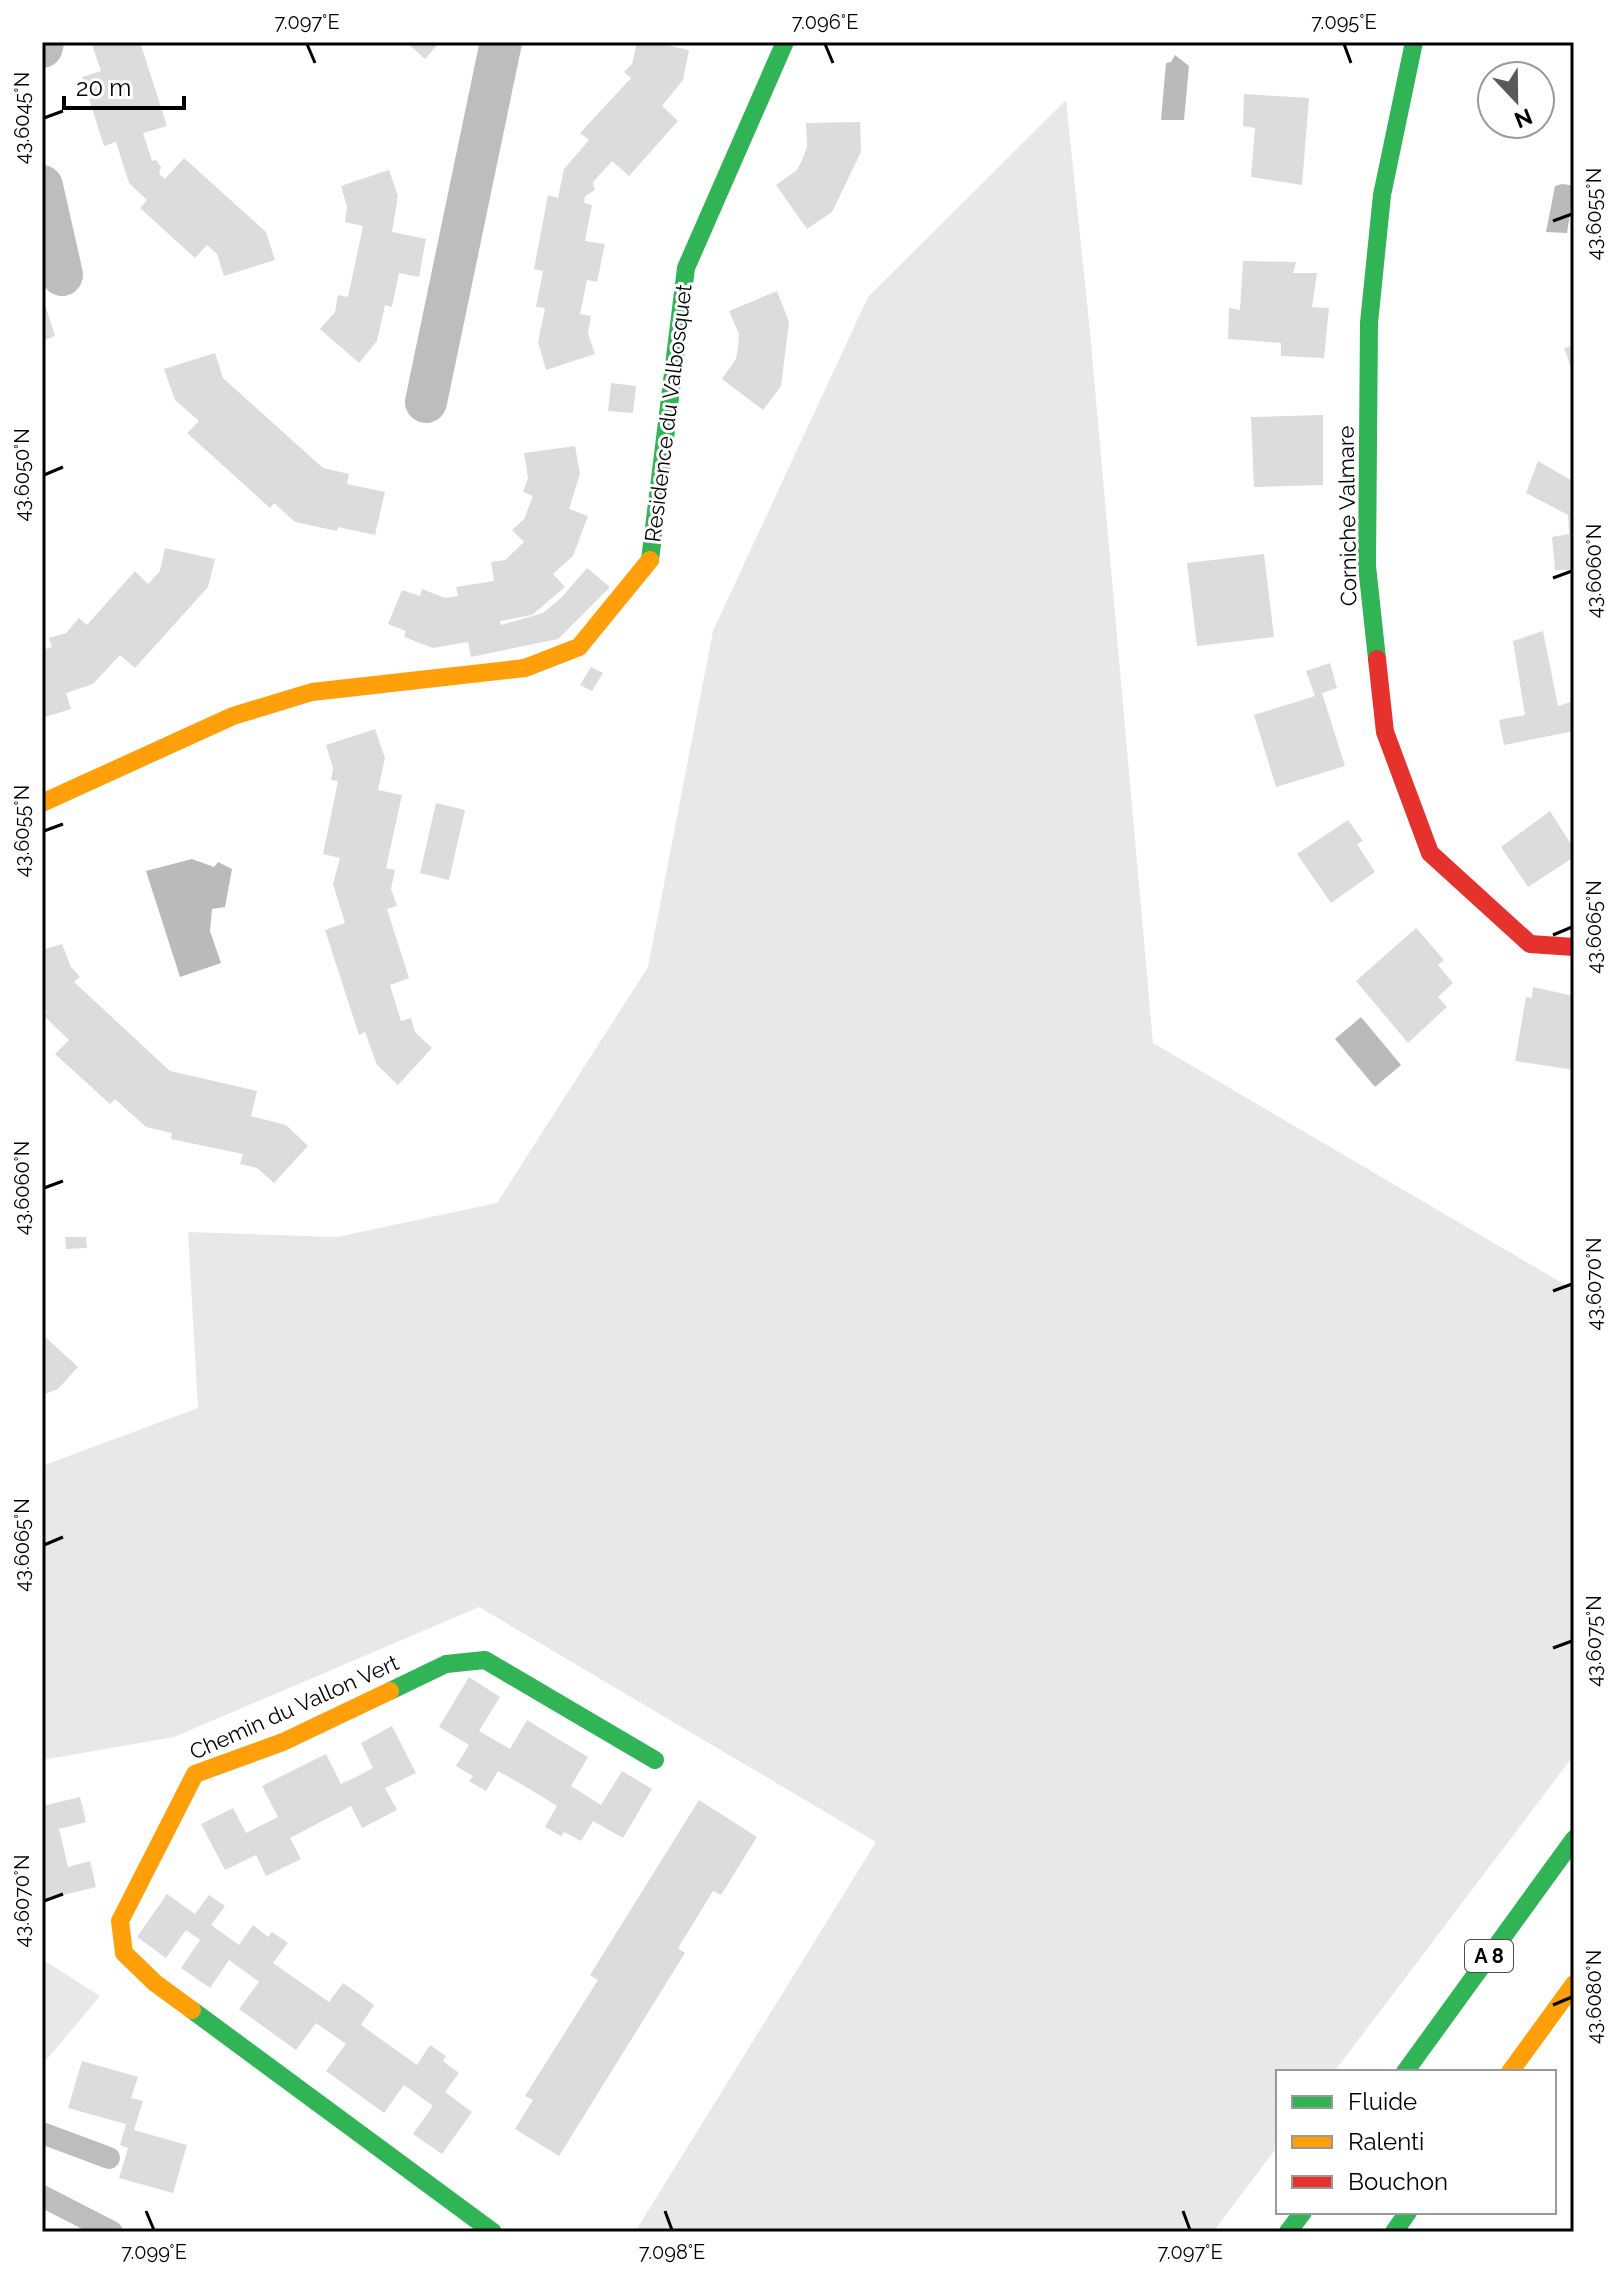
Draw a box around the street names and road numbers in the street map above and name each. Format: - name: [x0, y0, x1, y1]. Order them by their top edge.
- street label: Residence du Valbosquet: [639, 282, 697, 543]
- street label: Corniche Valmare: [1332, 425, 1362, 606]
- street label: Chemin du Vallon Vert: [186, 1649, 403, 1765]
- road number: A 8: [1465, 1940, 1513, 1972]

